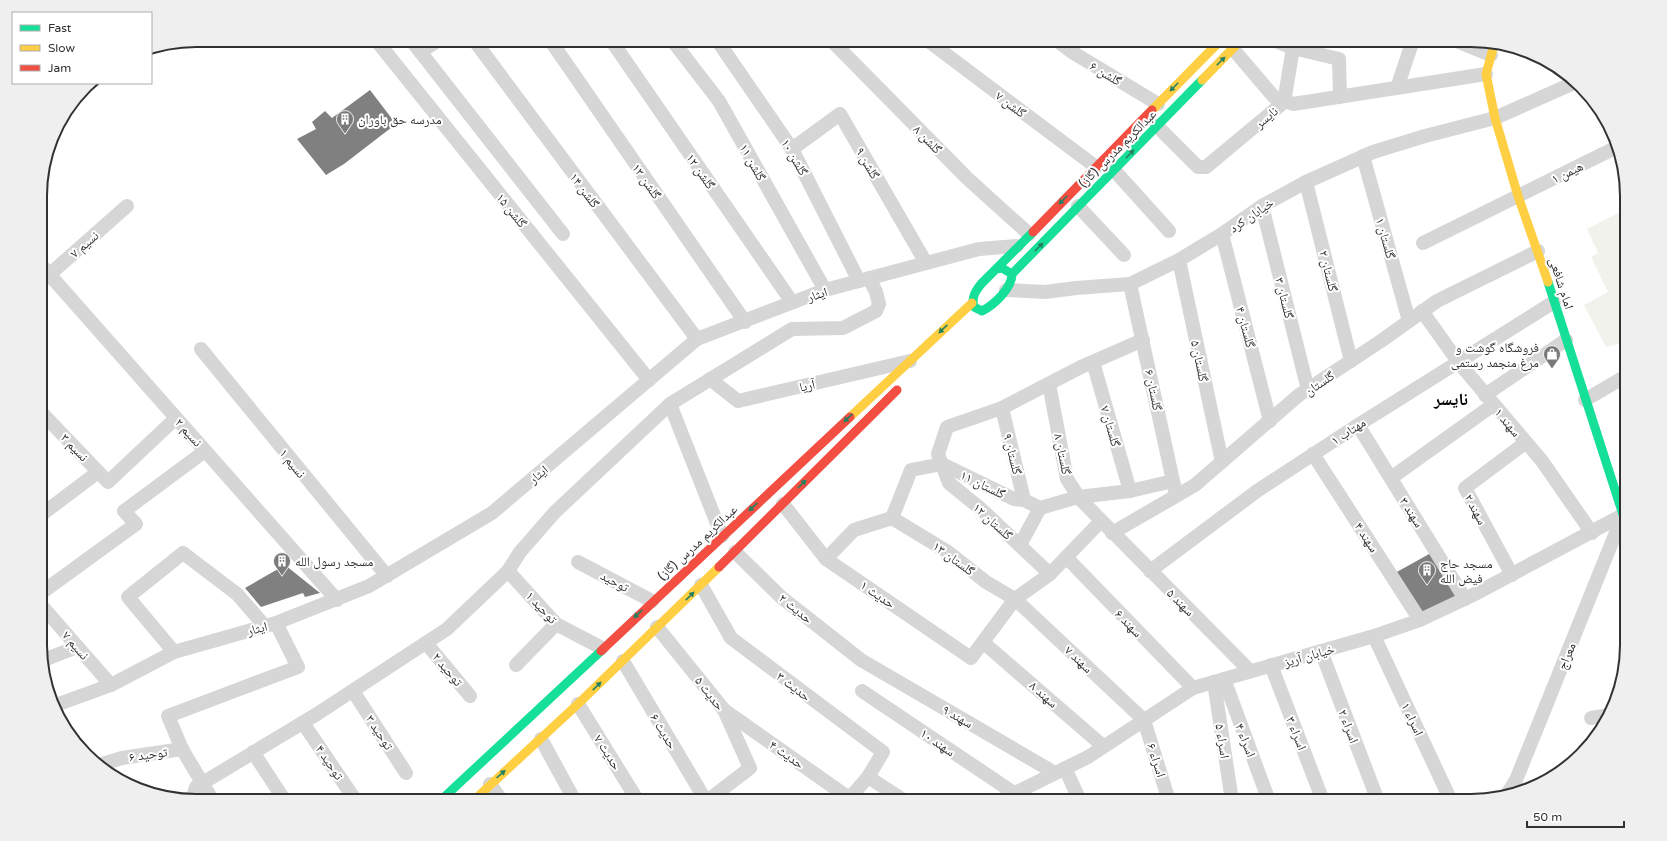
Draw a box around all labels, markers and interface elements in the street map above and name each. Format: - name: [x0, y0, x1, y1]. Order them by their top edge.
- legend: [12, 12, 152, 84]
- text: Fast: [48, 21, 72, 35]
- text: Slow: [48, 41, 75, 55]
- one-way arrow: [1216, 56, 1226, 66]
- street label: گلشن ۶: [1087, 58, 1125, 90]
- text: Jam: [48, 61, 71, 75]
- one-way arrow: [1169, 83, 1179, 92]
- street label: گلشن ۷: [992, 88, 1029, 122]
- street label: نایسر: [1251, 104, 1281, 133]
- street label: عبدالکریم مدرس (گاز): [1075, 106, 1160, 191]
- building icon: مدرسه حق باوران: [335, 109, 355, 134]
- place label: مدرسه حق باوران: [358, 112, 442, 128]
- street label: گلشن ۸: [910, 122, 945, 158]
- street label: گلشن ۱۰: [777, 136, 811, 179]
- street label: گلشن ۱۱: [735, 141, 769, 184]
- street label: گلشن ۹: [852, 145, 883, 183]
- one-way arrow: [1125, 149, 1135, 159]
- street label: گلشن ۱۲: [682, 151, 719, 193]
- street label: هیمن ۱: [1549, 158, 1586, 187]
- street label: گلشن ۱۳: [628, 161, 665, 203]
- street label: گلشن ۱۴: [566, 170, 603, 212]
- street label: گلشن ۱۵: [492, 190, 530, 232]
- one-way arrow: [1058, 195, 1068, 205]
- street label: خیابان کرد: [1226, 195, 1277, 236]
- street label: گلستان ۱: [1372, 216, 1399, 261]
- street label: نسیم ۷: [67, 228, 102, 262]
- one-way arrow: [1034, 242, 1044, 252]
- street label: گلستان ۲: [1315, 249, 1341, 294]
- street label: امام شافعی: [1545, 255, 1577, 311]
- street label: گلستان ۳: [1271, 276, 1297, 321]
- street label: ایثار: [804, 284, 830, 306]
- street label: گلستان ۴: [1232, 305, 1258, 350]
- one-way arrow: [938, 325, 949, 334]
- street label: گلستان ۵: [1187, 339, 1211, 384]
- place label: فروشگاه گوشت و مرغ منجمد رستمی: [1451, 340, 1539, 372]
- shop icon: فروشگاه گوشت و مرغ منجمد رستمی: [1542, 344, 1562, 369]
- street label: گلستان ۶: [1141, 368, 1165, 413]
- street label: گلستان: [1301, 368, 1338, 400]
- street label: آریا: [798, 376, 817, 396]
- district label: نایسر: [1433, 389, 1468, 410]
- street label: گلستان ۷: [1097, 404, 1124, 449]
- street label: سهند ۱: [1491, 405, 1524, 440]
- one-way arrow: [843, 413, 853, 423]
- street label: نسیم ۲: [171, 415, 205, 450]
- street label: مهتاب ۱: [1328, 415, 1369, 449]
- street label: نسیم ۳: [57, 430, 91, 465]
- street label: گلستان ۹: [999, 432, 1025, 477]
- street label: گلستان ۸: [1050, 432, 1074, 477]
- street label: نسیم ۱: [276, 446, 309, 481]
- street label: ایثار: [525, 462, 552, 488]
- street label: گلستان ۱۱: [958, 467, 1008, 503]
- one-way arrow: [797, 479, 807, 489]
- street label: سهند ۲: [1460, 491, 1490, 528]
- street label: سهند ۳: [1396, 494, 1427, 531]
- street label: گلستان ۱۲: [969, 500, 1016, 544]
- street label: عبدالکریم مدرس (گاز): [654, 501, 741, 584]
- one-way arrow: [748, 502, 758, 512]
- street label: سهند ۴: [1351, 519, 1382, 556]
- street label: گلستان ۱۳: [929, 538, 978, 580]
- building icon: مسجد رسول الله: [272, 551, 292, 576]
- place label: مسجد رسول الله: [295, 554, 374, 570]
- place label: مسجد حاج فیض الله: [1440, 556, 1493, 587]
- building icon: مسجد حاج فیض الله: [1417, 560, 1437, 585]
- street label: توحید: [598, 568, 632, 596]
- street label: حدیث ۱: [857, 577, 898, 612]
- street label: سهند ۵: [1163, 585, 1198, 620]
- street label: توحید ۱: [522, 588, 560, 627]
- street label: حدیث ۲: [775, 590, 815, 627]
- one-way arrow: [685, 591, 695, 600]
- street label: سهند ۶: [1111, 606, 1145, 641]
- one-way arrow: [633, 610, 643, 619]
- street label: ایثار: [244, 619, 269, 640]
- street label: نسیم ۷: [58, 628, 92, 663]
- street label: معراج: [1554, 640, 1581, 673]
- street label: خیابان آریز: [1281, 641, 1336, 671]
- street label: سهند ۷: [1061, 643, 1096, 677]
- street label: توحید ۲: [429, 650, 466, 690]
- street label: حدیث ۳: [773, 669, 814, 705]
- street label: حدیث ۵: [691, 673, 727, 714]
- street label: سهند ۸: [1026, 678, 1061, 712]
- one-way arrow: [592, 681, 602, 691]
- street label: اسراء ۱: [1397, 700, 1427, 739]
- street label: سهند ۹: [939, 702, 976, 732]
- street label: اسراء ۲: [1334, 707, 1362, 746]
- street label: حدیث ۶: [646, 711, 680, 752]
- street label: توحید ۳: [362, 712, 397, 753]
- street label: اسراء ۳: [1282, 714, 1310, 753]
- street label: اسراء ۴: [1231, 721, 1259, 760]
- street label: اسراء ۵: [1211, 723, 1233, 760]
- street label: سهند ۱۰: [917, 725, 958, 760]
- street label: حدیث ۷: [590, 732, 624, 773]
- street label: حدیث ۴: [766, 737, 807, 772]
- street label: اسراء ۶: [1143, 741, 1169, 779]
- street label: توحید ۴: [312, 742, 347, 783]
- street label: توحید ۶: [128, 744, 169, 766]
- one-way arrow: [496, 770, 506, 779]
- scale bar: [1527, 803, 1624, 829]
- text: 50 m: [1533, 810, 1562, 824]

